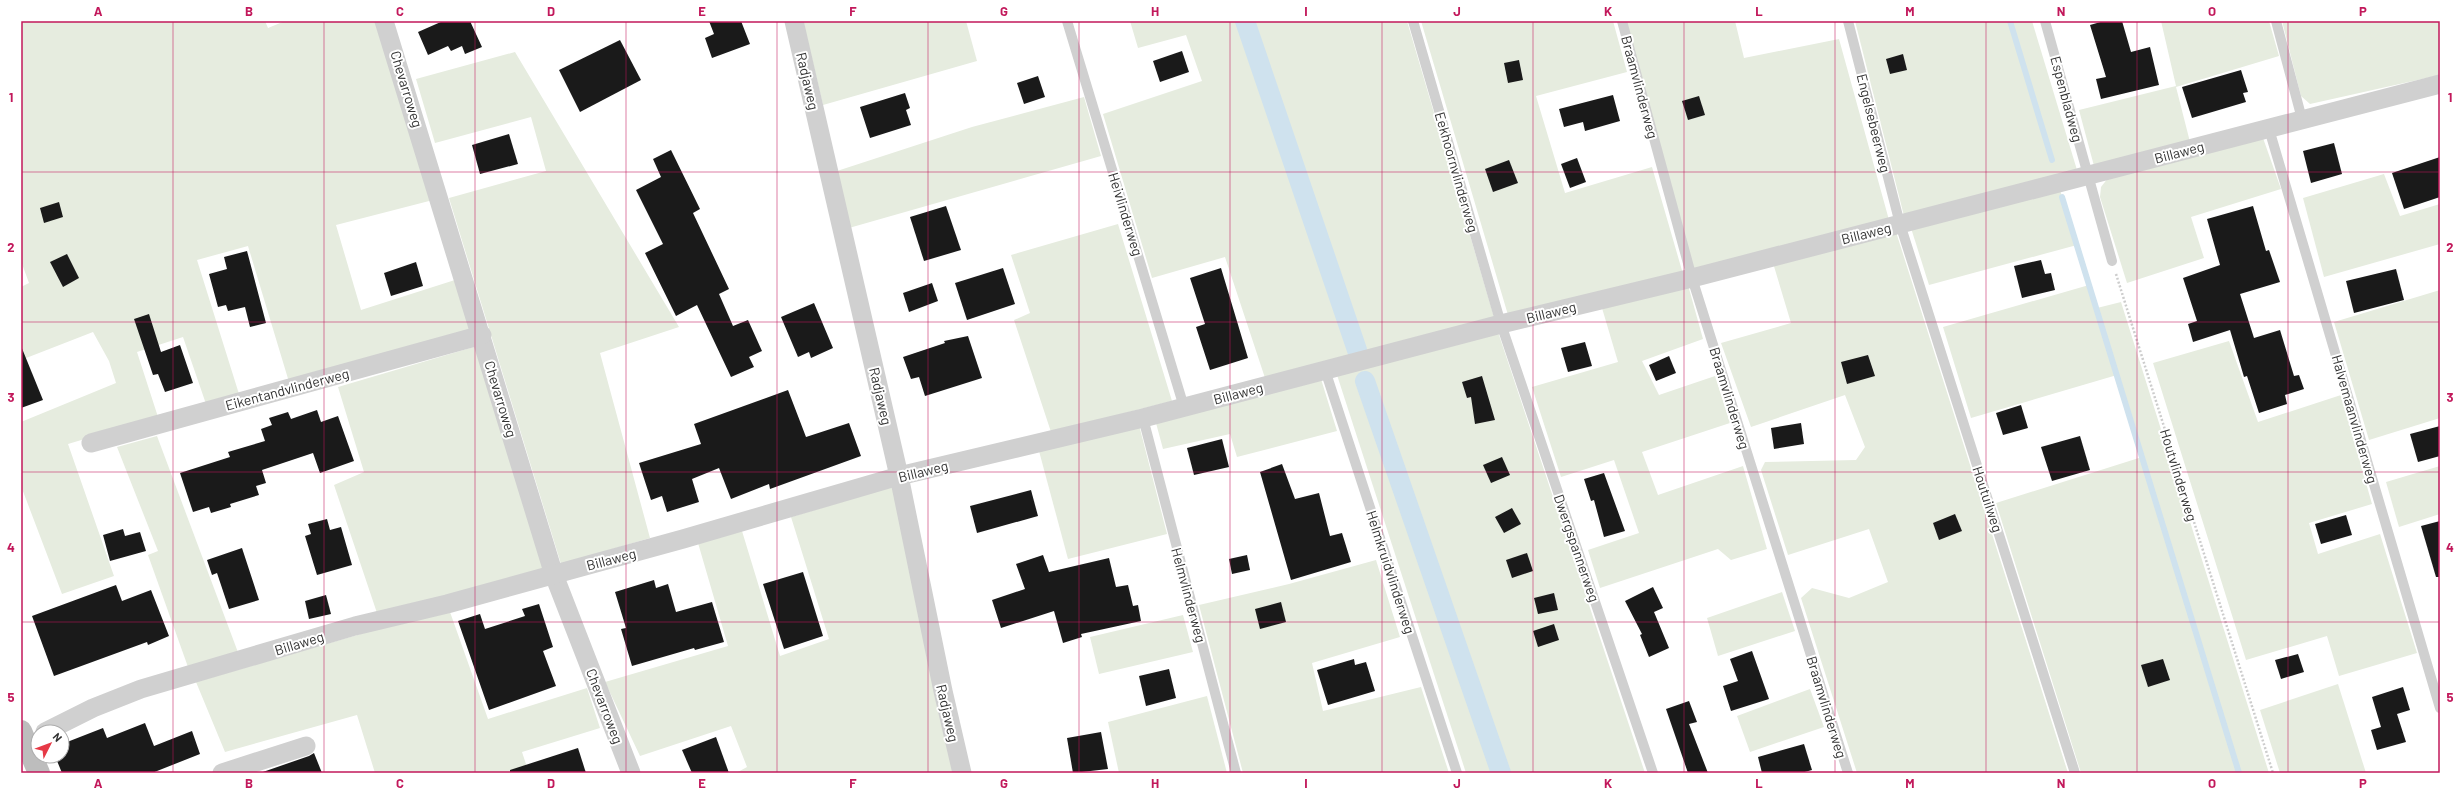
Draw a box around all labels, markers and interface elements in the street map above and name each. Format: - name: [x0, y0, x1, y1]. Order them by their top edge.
- text: A: [94, 3, 103, 19]
- text: B: [245, 3, 253, 19]
- text: C: [396, 3, 404, 19]
- text: D: [547, 3, 555, 19]
- text: E: [698, 3, 706, 19]
- text: F: [849, 3, 857, 19]
- text: G: [1000, 3, 1008, 19]
- text: H: [1151, 3, 1159, 19]
- text: I: [1304, 3, 1308, 19]
- text: J: [1453, 3, 1461, 19]
- text: K: [1604, 3, 1612, 19]
- text: L: [1755, 3, 1763, 19]
- text: M: [1905, 3, 1915, 19]
- text: N: [2057, 3, 2065, 19]
- text: O: [2208, 3, 2216, 19]
- text: P: [2359, 3, 2367, 19]
- street label: Braamvlinderweg: [1618, 34, 1662, 140]
- street label: Chevarroweg: [387, 49, 427, 129]
- street label: Radjaweg: [793, 50, 823, 112]
- street label: Espenbladweg: [2047, 54, 2087, 144]
- street label: Engelsebeerweg: [1854, 72, 1894, 174]
- text: 1: [9, 89, 13, 105]
- text: 1: [2448, 89, 2452, 105]
- street label: Eekhoornvlinderweg: [1432, 110, 1482, 234]
- street label: Billaweg: [2152, 137, 2206, 167]
- street label: Heivlinderweg: [1105, 170, 1147, 258]
- street label: Billaweg: [1839, 219, 1893, 247]
- text: 2: [7, 239, 15, 255]
- text: 2: [2446, 239, 2454, 255]
- street label: Billaweg: [1524, 298, 1578, 326]
- street label: Braamvlinderweg: [1706, 345, 1754, 451]
- street label: Halvemaanvlinderweg: [2328, 353, 2382, 485]
- street label: Chevarroweg: [481, 359, 521, 439]
- street label: Eikentandvlinderweg: [223, 364, 351, 414]
- street label: Radjaweg: [866, 365, 896, 427]
- street label: Billaweg: [1211, 378, 1265, 408]
- text: 3: [7, 389, 15, 405]
- text: 3: [2446, 389, 2454, 405]
- street label: Houtvlinderweg: [2157, 427, 2201, 523]
- street label: Billaweg: [896, 457, 950, 485]
- street label: Houtuilweg: [1969, 464, 2007, 534]
- street label: Dwergspannerweg: [1551, 492, 1603, 604]
- street label: Helmkruidvlinderweg: [1363, 508, 1419, 636]
- text: 4: [7, 539, 15, 555]
- text: 4: [2446, 539, 2454, 555]
- street label: Billaweg: [584, 544, 638, 574]
- street label: Helmvlinderweg: [1168, 546, 1210, 644]
- street label: Billaweg: [272, 627, 326, 659]
- street label: Braamvlinderweg: [1803, 654, 1851, 760]
- street label: Chevarroweg: [583, 666, 627, 746]
- street label: Radjaweg: [933, 682, 963, 744]
- text: 5: [7, 689, 15, 705]
- text: 5: [2446, 689, 2454, 705]
- north arrow: [30, 724, 70, 764]
- text: N: [51, 730, 65, 744]
- text: A: [94, 775, 103, 791]
- text: B: [245, 775, 253, 791]
- text: C: [396, 775, 404, 791]
- text: D: [547, 775, 555, 791]
- text: E: [698, 775, 706, 791]
- text: F: [849, 775, 857, 791]
- text: G: [1000, 775, 1008, 791]
- text: H: [1151, 775, 1159, 791]
- text: I: [1304, 775, 1308, 791]
- text: J: [1453, 775, 1461, 791]
- text: K: [1604, 775, 1612, 791]
- text: L: [1755, 775, 1763, 791]
- text: M: [1905, 775, 1915, 791]
- text: N: [2057, 775, 2065, 791]
- text: O: [2208, 775, 2216, 791]
- text: P: [2359, 775, 2367, 791]

